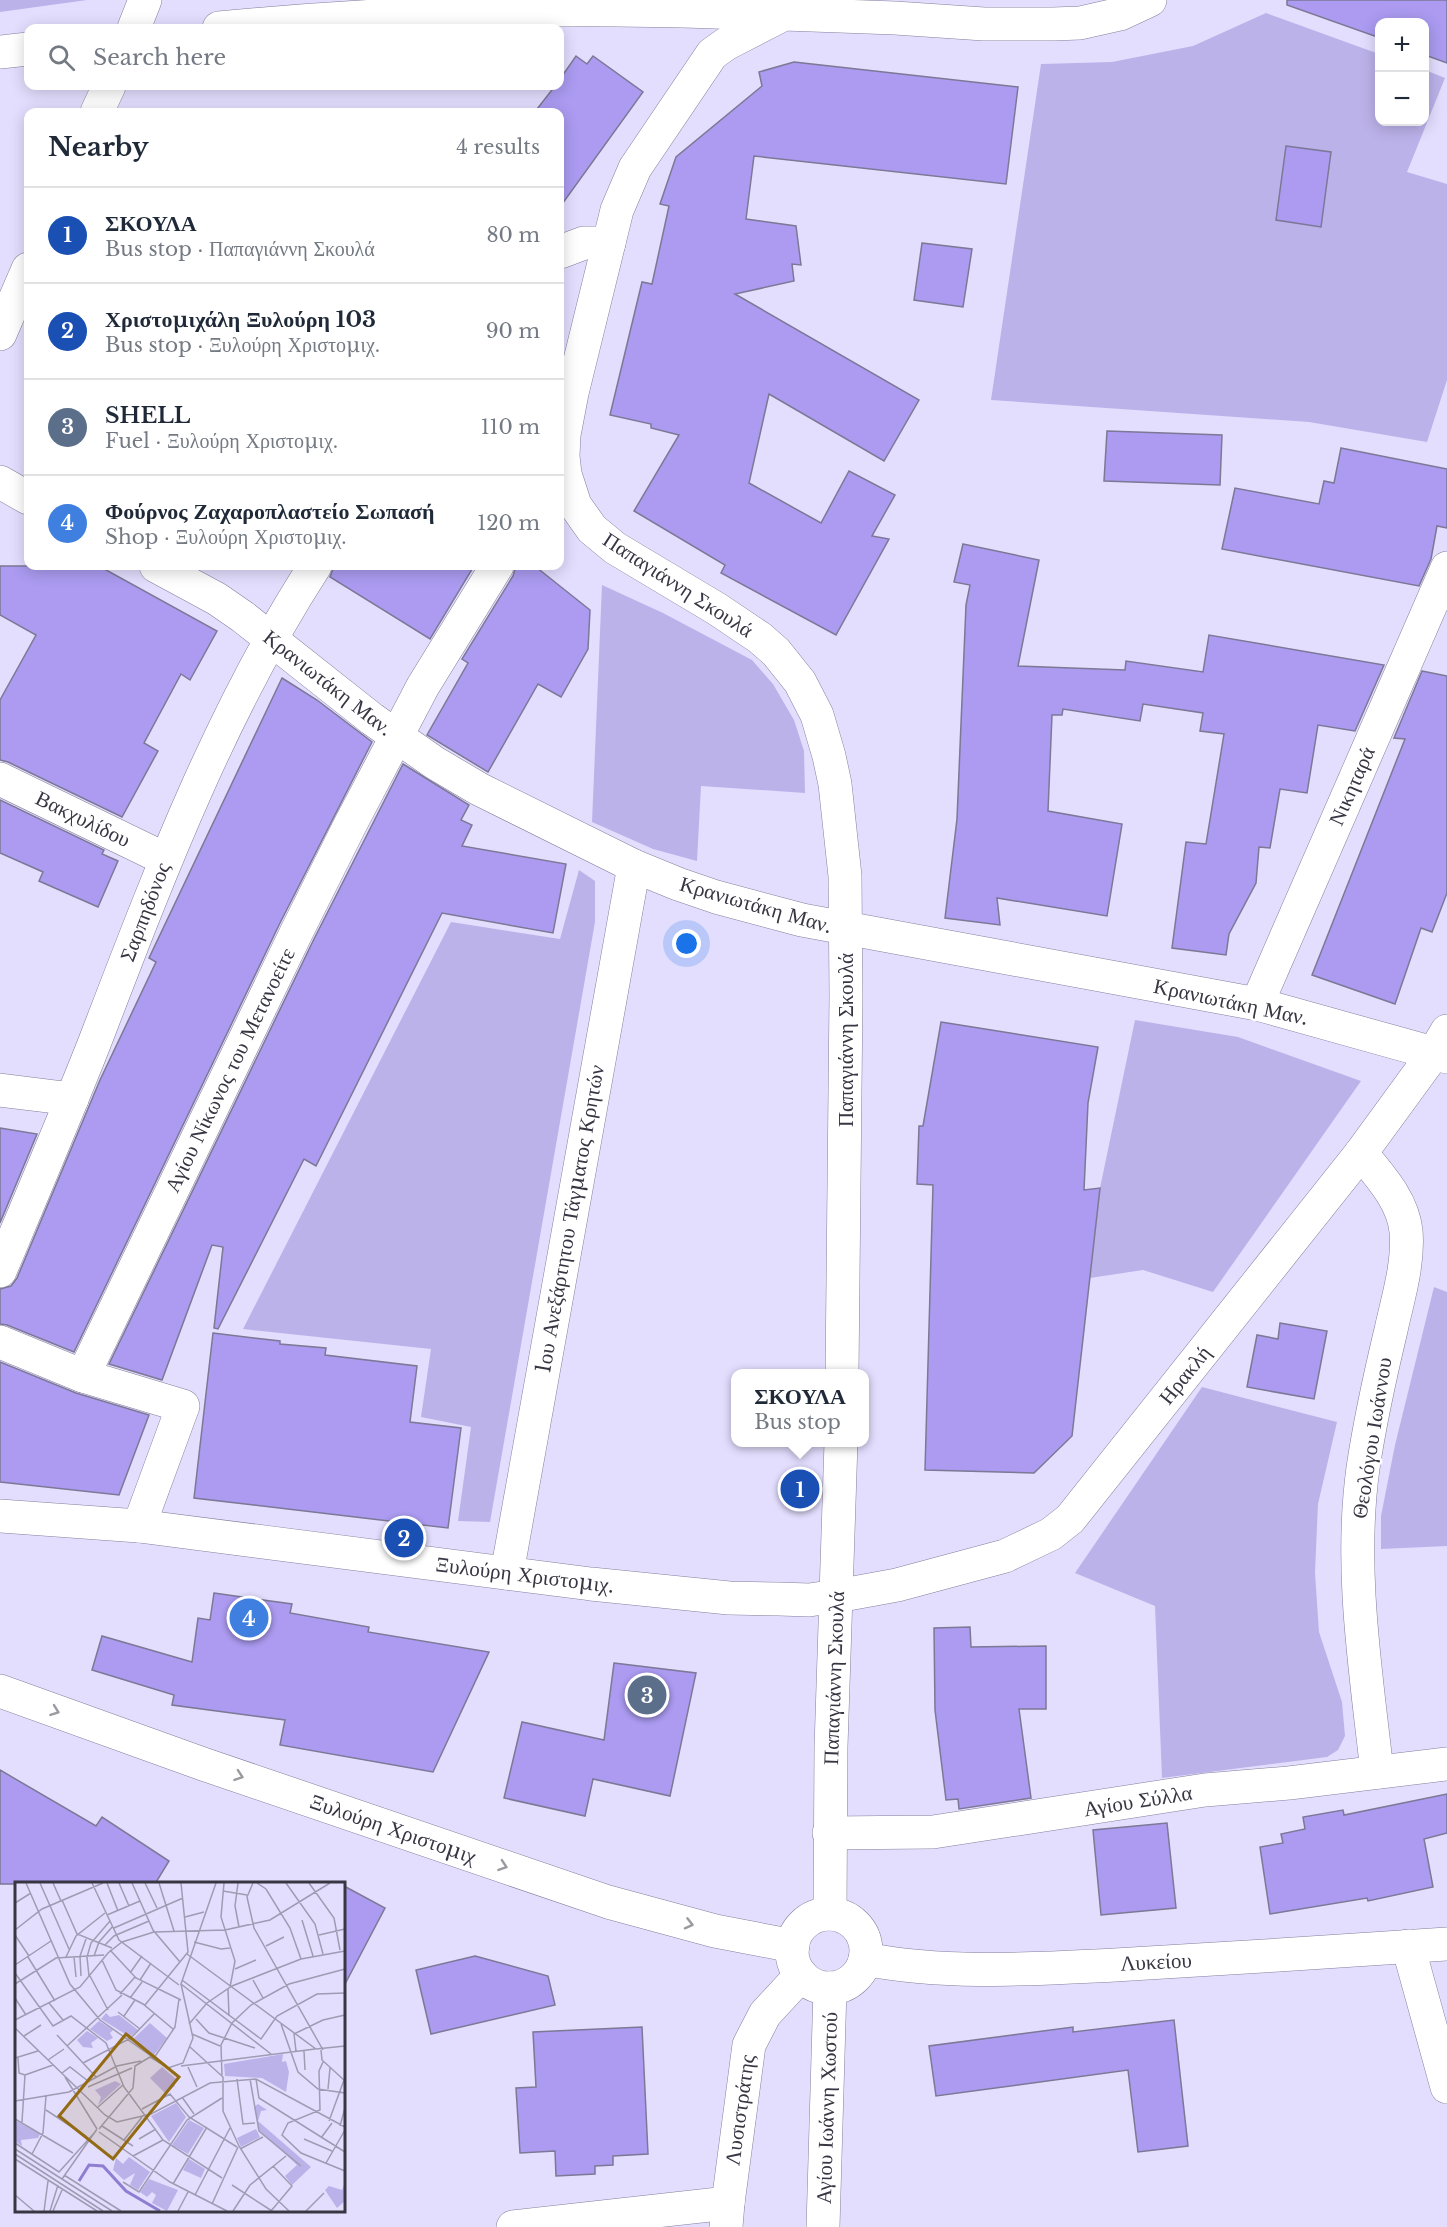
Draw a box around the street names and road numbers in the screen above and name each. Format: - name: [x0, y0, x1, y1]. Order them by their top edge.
- street label: Παπαγιάννη Σκουλά: [598, 527, 758, 643]
- street label: Κρανιωτάκη Μαν.: [258, 624, 398, 742]
- street label: Νικηταρά: [1323, 743, 1381, 829]
- street label: Βακχυλίδου: [31, 785, 135, 853]
- street label: Σαρπηδόνος: [114, 858, 176, 965]
- street label: Κρανιωτάκη Μαν.: [677, 871, 835, 939]
- street label: Αγίου Νίκωνος του Μετανοείτε: [159, 943, 301, 1197]
- street label: Παπαγιάννη Σκουλά: [833, 953, 859, 1127]
- street label: Κρανιωτάκη Μαν.: [1151, 973, 1311, 1031]
- street label: 1ου Ανεξάρτητου Τάγματος Κρητών: [530, 1063, 610, 1375]
- street label: Ηρακλή: [1153, 1340, 1217, 1410]
- street label: Θεολόγου Ιωάννου: [1346, 1355, 1398, 1521]
- street label: Ξυλούρη Χριστομιχ.: [434, 1551, 616, 1599]
- street label: Παπαγιάννη Σκουλά: [818, 1591, 850, 1765]
- street label: Αγίου Σύλλα: [1082, 1780, 1194, 1822]
- street label: Ξυλούρη Χριστομιχ: [306, 1788, 480, 1870]
- street label: Λυκείου: [1120, 1947, 1192, 1977]
- street label: Αγίου Ιωάννη Χωστού: [811, 2011, 843, 2205]
- street label: Λυσιστράτης: [719, 2052, 761, 2167]

